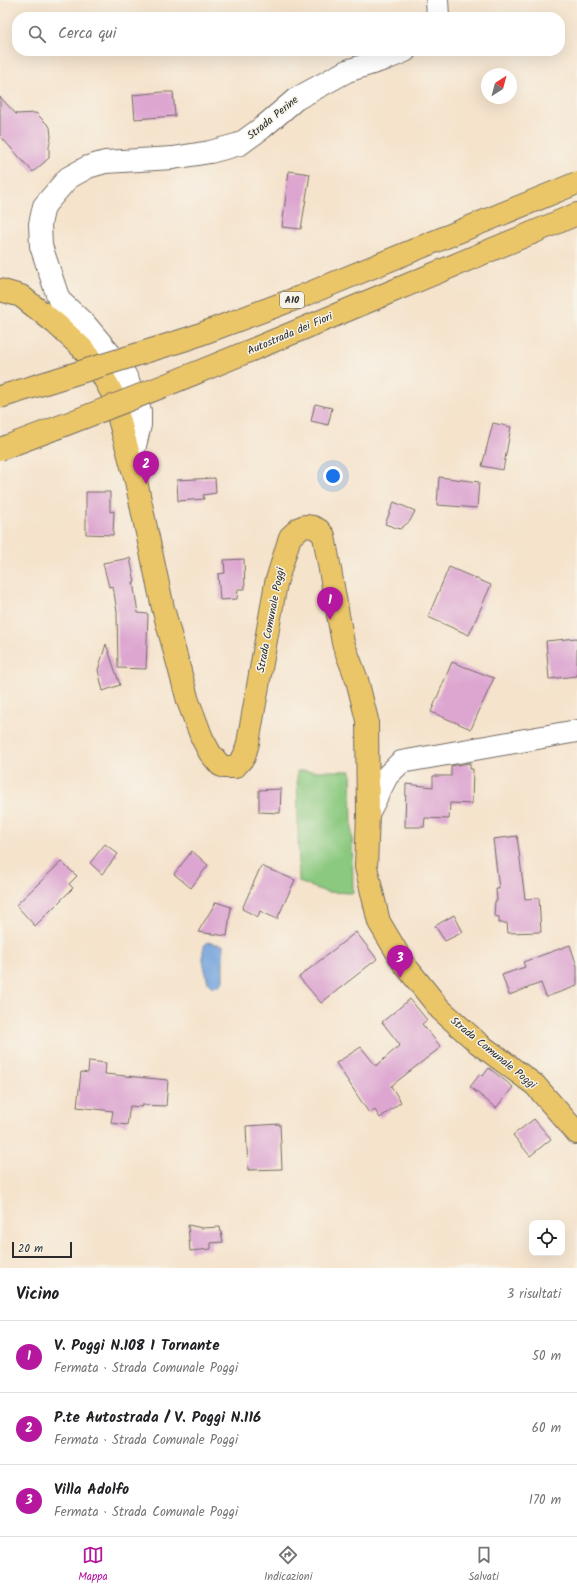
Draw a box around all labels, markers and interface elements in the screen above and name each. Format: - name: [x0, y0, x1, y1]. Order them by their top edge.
- search box: [12, 12, 565, 56]
- text: Cerca qui: [58, 22, 116, 46]
- icon: search: [26, 23, 48, 45]
- north arrow: [481, 68, 517, 104]
- street label: Strada Perine: [243, 91, 303, 144]
- road number: A10: [280, 292, 304, 308]
- street label: Autostrada dei Fiori: [245, 308, 336, 360]
- pin: 2: [133, 451, 159, 484]
- your location: [323, 466, 343, 486]
- street label: Strada Comunale Poggi: [252, 566, 290, 674]
- pin: 1: [317, 587, 343, 620]
- pin: 3: [387, 945, 413, 978]
- street label: Strada Comunale Poggi: [446, 1012, 540, 1094]
- map controls: [529, 1220, 565, 1256]
- button: locate: [529, 1220, 565, 1256]
- scale bar: [12, 1240, 72, 1259]
- text: 20 m: [18, 1240, 43, 1258]
- text: Vicino: [16, 1281, 59, 1308]
- text: 3 risultati: [507, 1284, 561, 1305]
- text: V. Poggi N.108 1 Tornante: [54, 1334, 219, 1358]
- text: 1: [27, 1346, 31, 1367]
- text: 50 m: [532, 1346, 561, 1367]
- text: Fermata · Strada Comunale Poggi: [54, 1358, 238, 1379]
- text: P.te Autostrada / V. Poggi N.116: [54, 1406, 261, 1430]
- text: 2: [25, 1418, 33, 1439]
- text: 60 m: [532, 1418, 561, 1439]
- text: Fermata · Strada Comunale Poggi: [54, 1430, 238, 1451]
- text: Villa Adolfo: [54, 1478, 129, 1502]
- text: 3: [25, 1490, 33, 1511]
- text: 170 m: [529, 1490, 561, 1511]
- text: Fermata · Strada Comunale Poggi: [54, 1502, 238, 1523]
- tab: Mappa: [78, 1544, 108, 1586]
- tab: Indicazioni: [264, 1544, 312, 1586]
- tab: Salvati: [469, 1544, 499, 1586]

